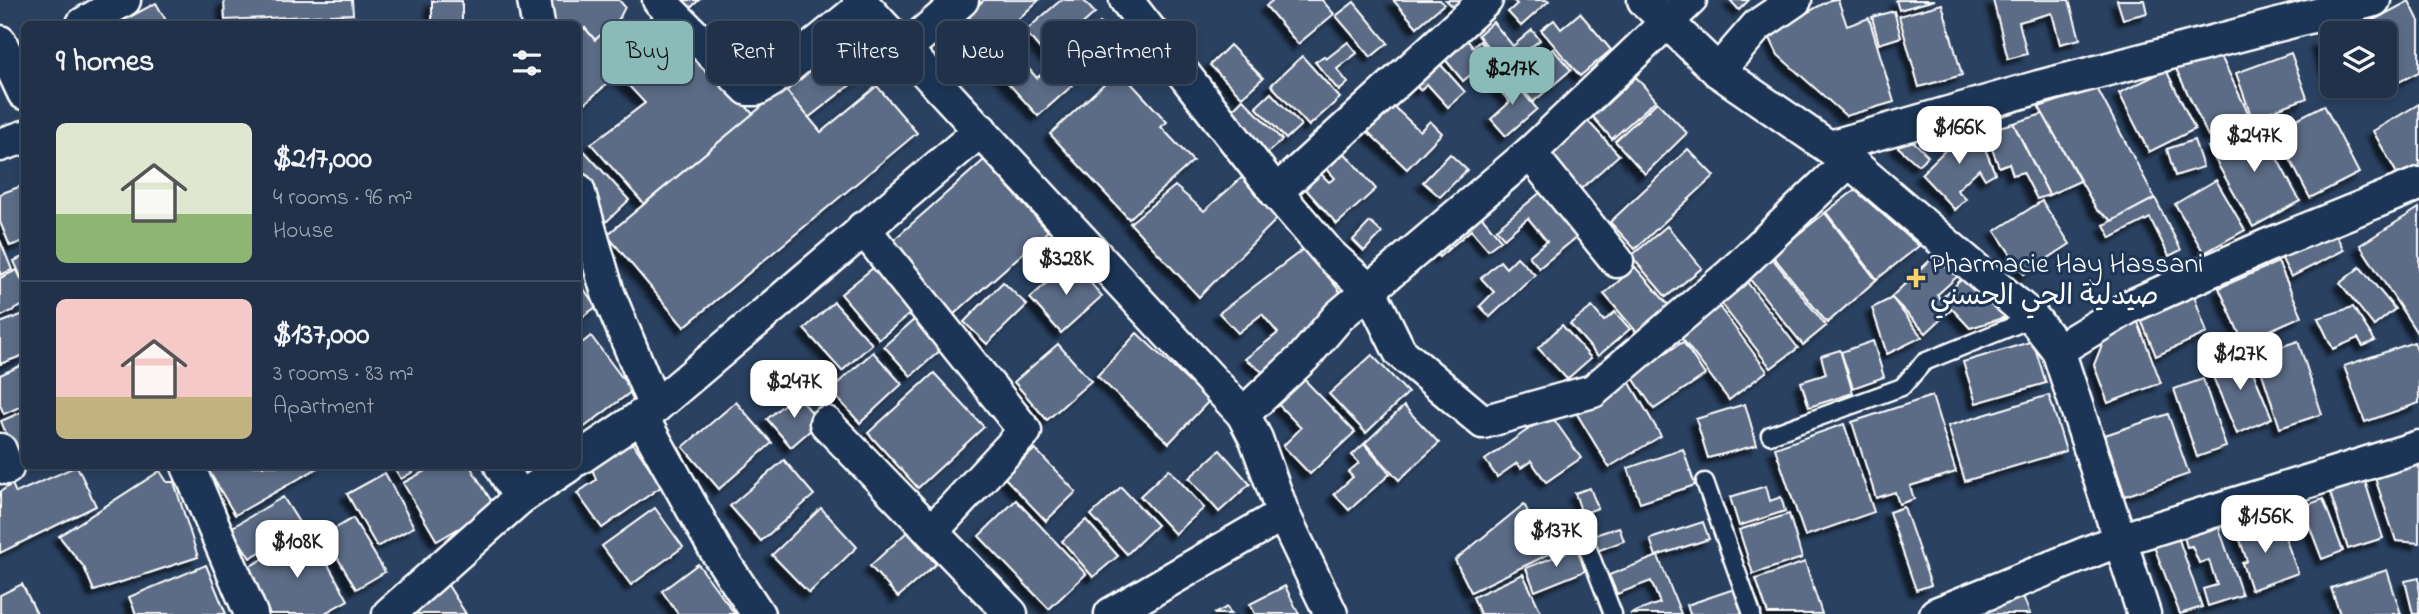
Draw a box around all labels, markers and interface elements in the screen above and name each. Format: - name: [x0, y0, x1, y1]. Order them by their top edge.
- chip: Buy: [602, 21, 693, 84]
- chip: Rent: [707, 21, 799, 84]
- chip: Filters: [813, 21, 923, 84]
- chip: New: [937, 21, 1028, 84]
- chip: Apartment: [1042, 21, 1196, 84]
- map controls: [2320, 21, 2397, 98]
- button: layers: [2320, 21, 2397, 98]
- text: 9 homes: [56, 41, 154, 85]
- icon: filters: [508, 44, 546, 82]
- pin: $217K: [1463, 48, 1561, 107]
- text: $217K: [1485, 53, 1539, 86]
- pin: $166K: [1910, 106, 2008, 166]
- text: $166K: [1933, 112, 1985, 145]
- pin: $247K: [2205, 114, 2303, 174]
- text: $247K: [2226, 120, 2282, 153]
- text: $217,000: [273, 138, 372, 182]
- icon: home: [112, 151, 196, 235]
- text: 4 rooms · 96 m²: [273, 182, 413, 215]
- text: House: [273, 215, 333, 248]
- pin: $328K: [1017, 238, 1115, 297]
- text: $328K: [1039, 243, 1093, 276]
- place label: Pharmacie Hay Hassani صيدلية الحي الحسني: [1930, 245, 2203, 319]
- marker: Pharmacie Hay Hassani صيدلية الحي الحسني: [1908, 270, 1924, 286]
- text: $137,000: [273, 314, 369, 358]
- icon: home: [112, 327, 196, 411]
- pin: $127K: [2191, 332, 2289, 392]
- text: $127K: [2213, 338, 2267, 371]
- text: 3 rooms · 83 m²: [273, 358, 414, 391]
- pin: $247K: [745, 360, 843, 420]
- text: $247K: [766, 366, 822, 399]
- text: Apartment: [273, 391, 374, 424]
- pin: $156K: [2216, 496, 2314, 555]
- text: $156K: [2237, 501, 2293, 534]
- pin: $137K: [1507, 510, 1605, 569]
- text: $137K: [1530, 515, 1582, 548]
- pin: $108K: [248, 520, 346, 580]
- text: $108K: [272, 526, 322, 559]

